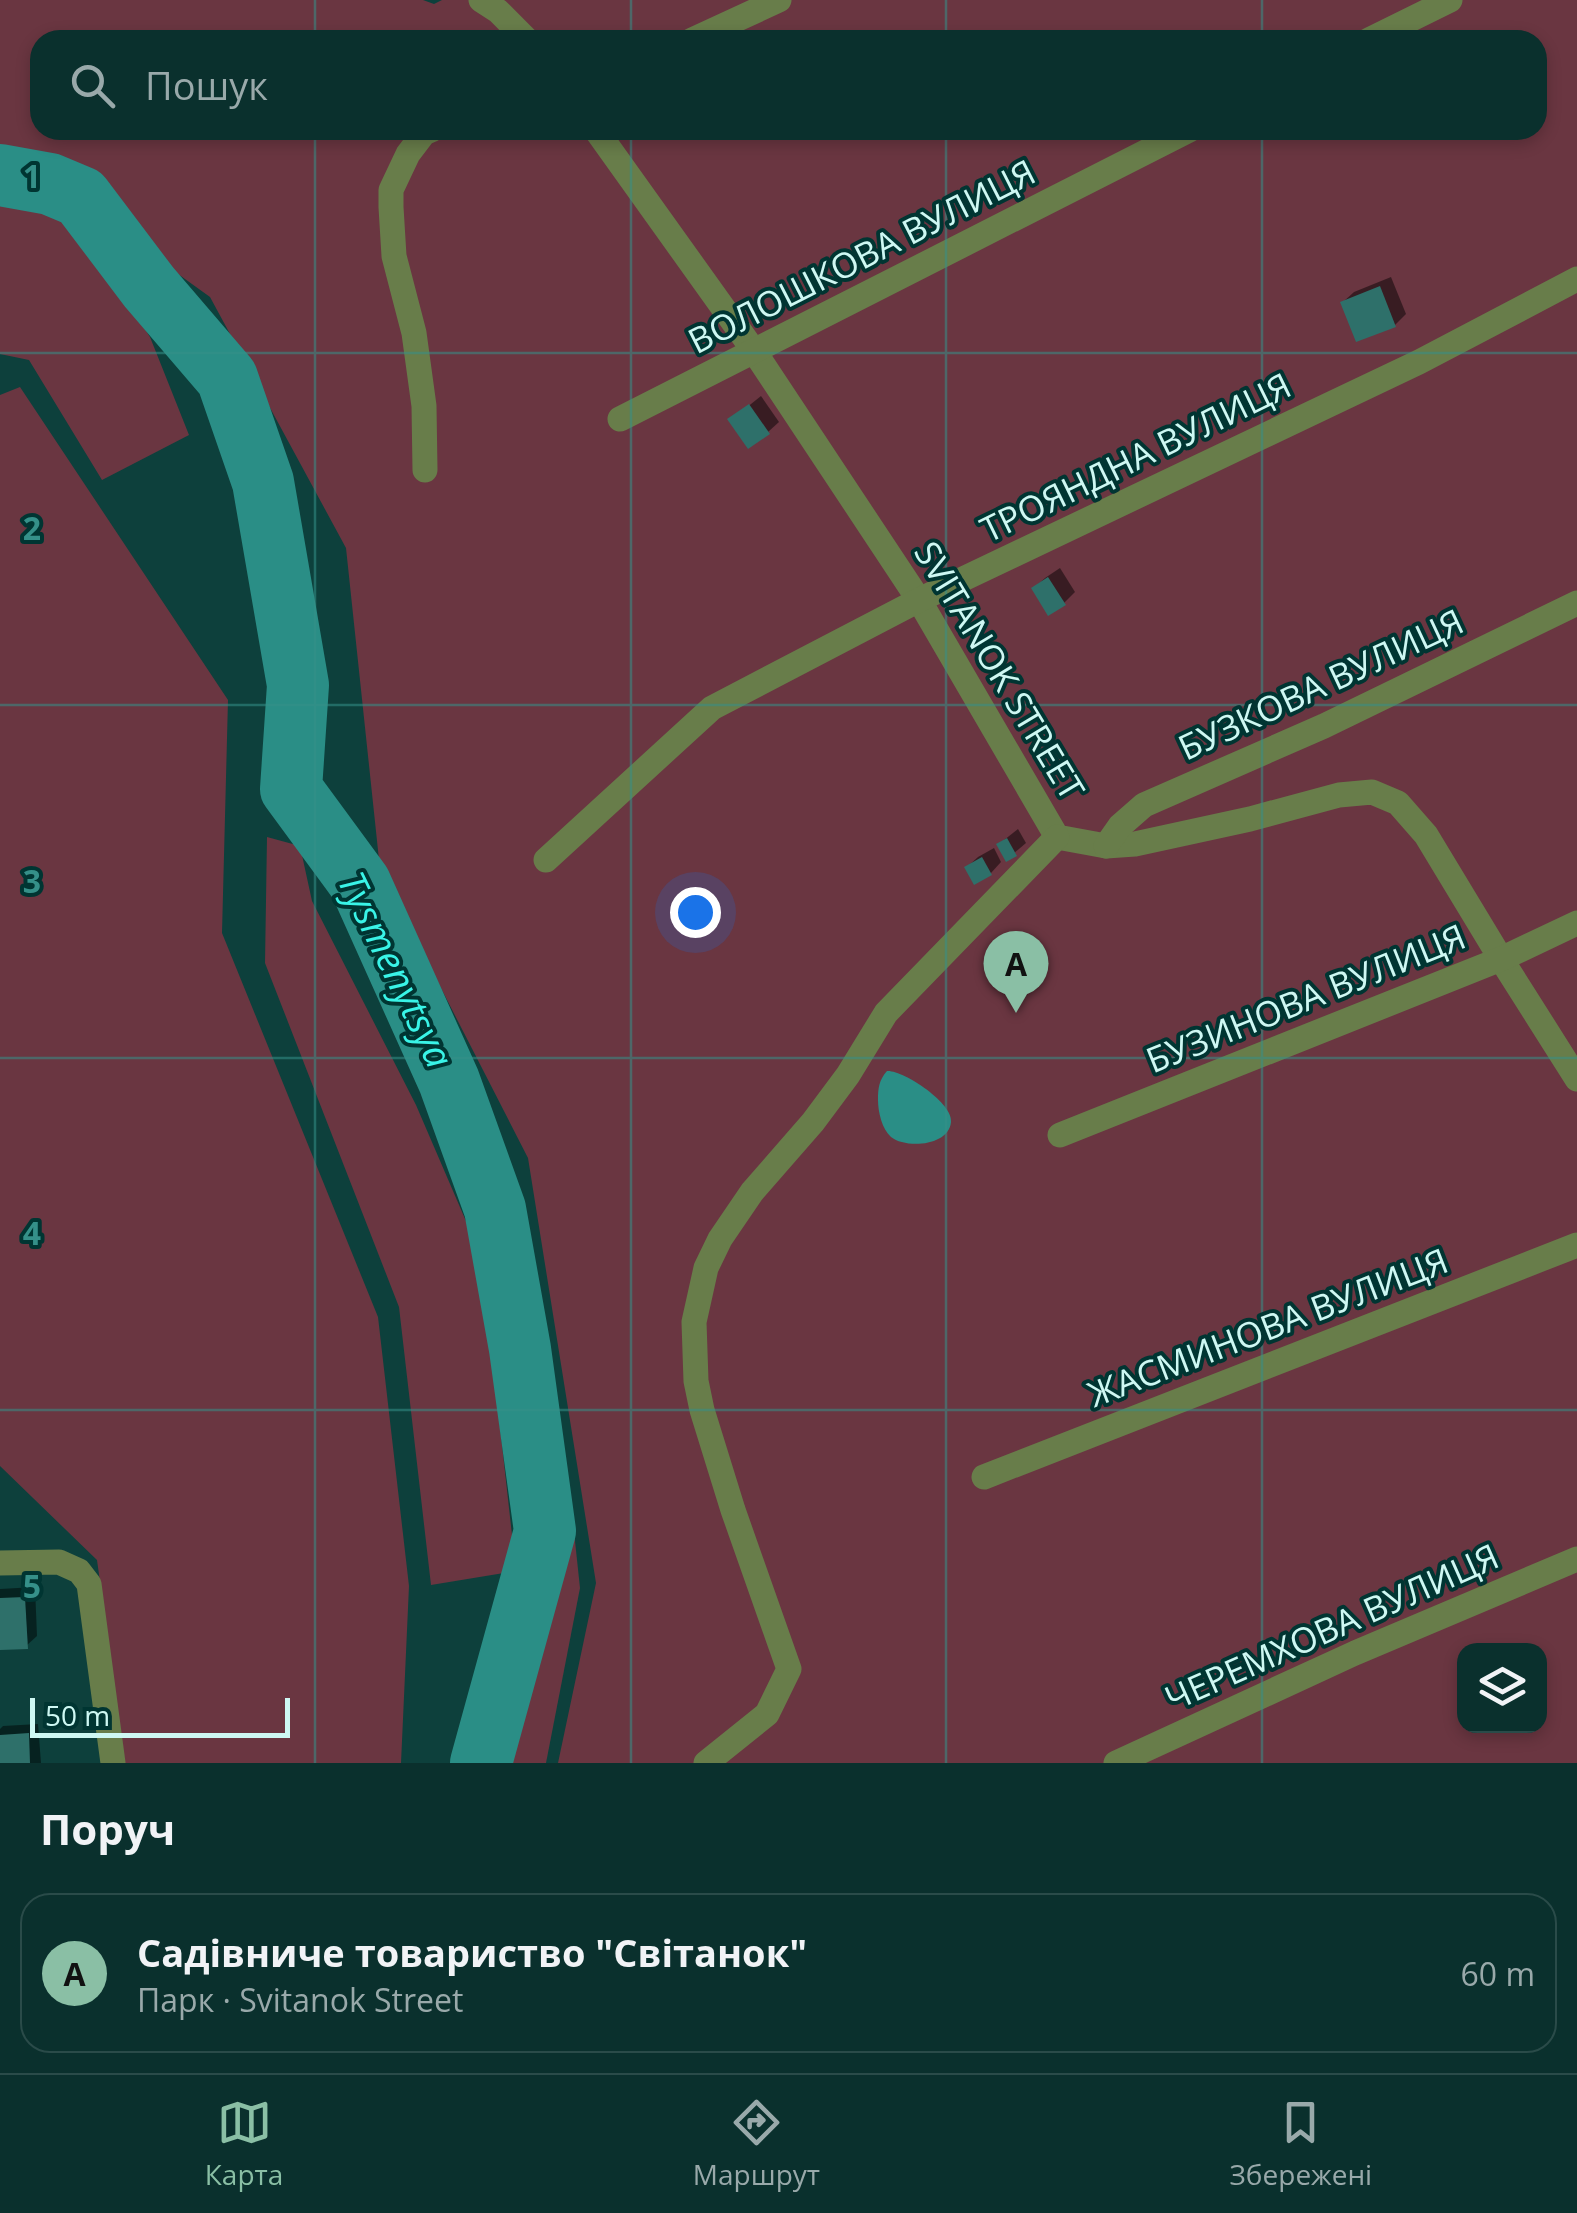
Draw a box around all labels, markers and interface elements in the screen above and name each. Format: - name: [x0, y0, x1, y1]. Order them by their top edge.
- search box: [30, 30, 1547, 140]
- icon: search: [65, 58, 120, 113]
- text: Пошук: [145, 59, 268, 111]
- street label: ВОЛОШКОВА ВУЛИЦЯ: [680, 148, 1043, 364]
- text: 1: [23, 154, 41, 197]
- street label: ТРОЯНДНА ВУЛИЦЯ: [972, 361, 1298, 552]
- text: 2: [23, 506, 41, 549]
- street label: SVITANOK STREET: [905, 532, 1096, 808]
- street label: БУЗКОВА ВУЛИЦЯ: [1170, 597, 1470, 770]
- text: 3: [23, 859, 41, 902]
- water label: Tysmenytsya: [327, 862, 467, 1076]
- your location: [670, 887, 721, 938]
- street label: БУЗИНОВА ВУЛИЦЯ: [1139, 912, 1472, 1083]
- pin: A: [984, 930, 1048, 1013]
- text: 4: [23, 1211, 41, 1254]
- street label: ЖАСМИНОВА ВУЛИЦЯ: [1081, 1236, 1454, 1417]
- street label: ЧЕРЕМХОВА ВУЛИЦЯ: [1157, 1532, 1506, 1721]
- text: 5: [23, 1564, 41, 1607]
- map controls: [1457, 1643, 1547, 1733]
- button: layers: [1457, 1643, 1547, 1733]
- scale bar: [30, 1693, 290, 1738]
- text: 50 m: [45, 1696, 110, 1734]
- text: Поруч: [40, 1800, 175, 1857]
- text: Садівниче товариство "Світанок": [137, 1926, 807, 1978]
- text: A: [63, 1952, 86, 1995]
- text: 60 m: [1460, 1952, 1535, 1995]
- text: Парк · Svitanok Street: [137, 1978, 463, 2021]
- tab: Карта: [205, 2095, 283, 2193]
- tab: Маршрут: [693, 2095, 820, 2193]
- tab: Збережені: [1230, 2095, 1372, 2193]

